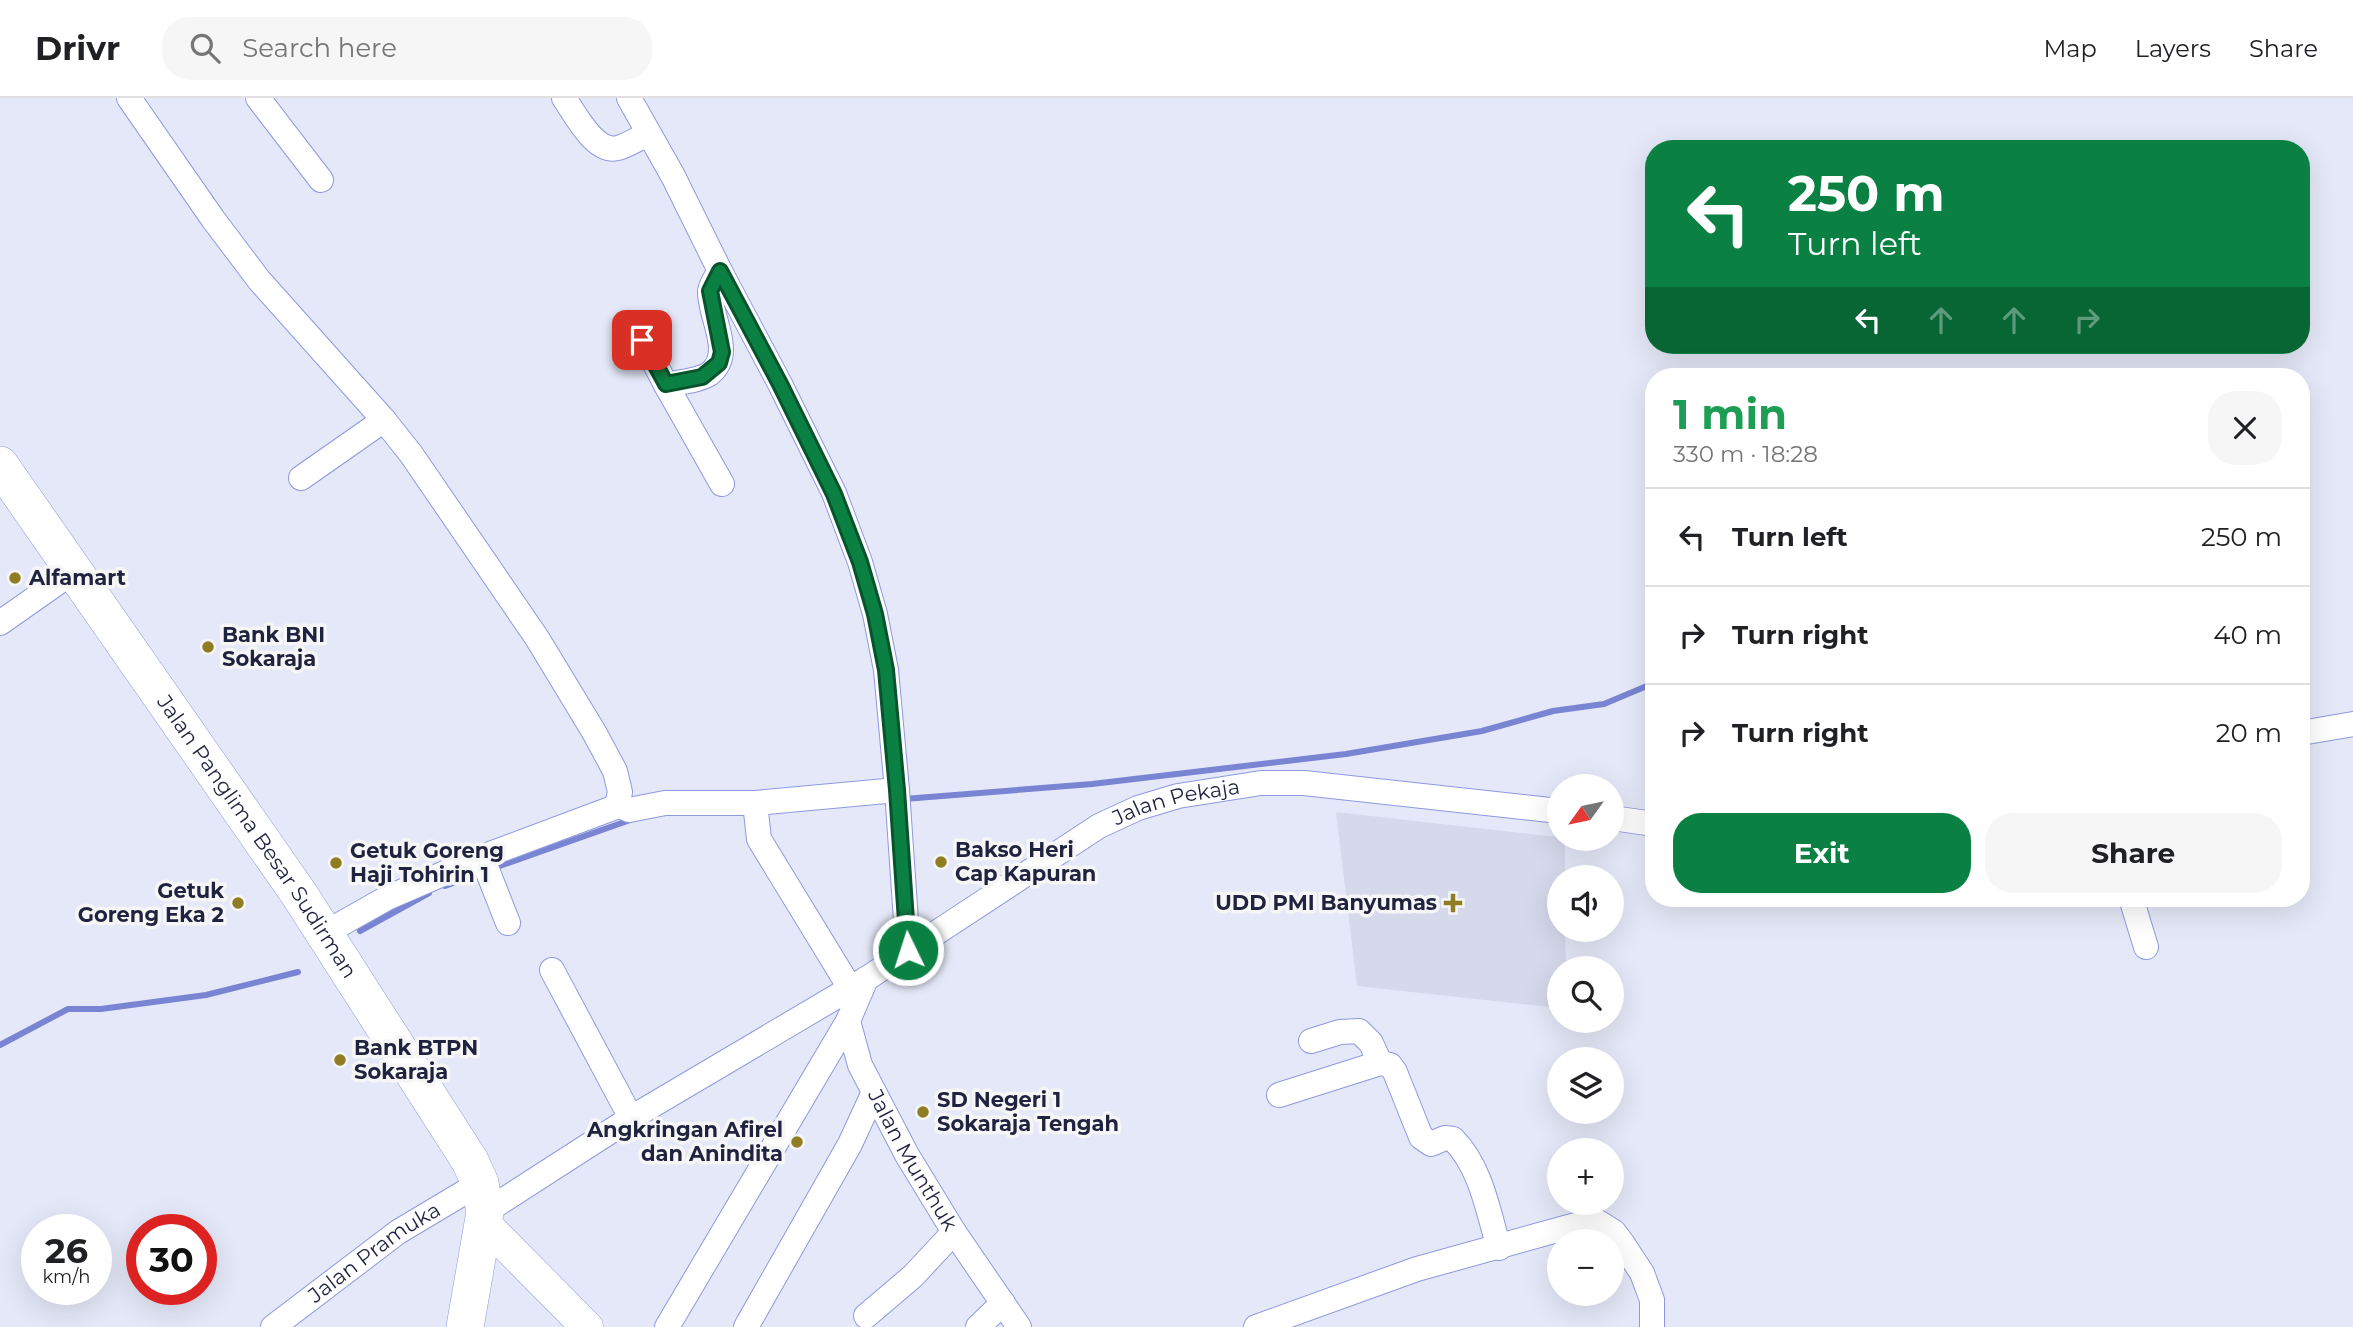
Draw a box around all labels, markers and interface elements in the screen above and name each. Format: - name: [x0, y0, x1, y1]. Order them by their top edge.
- search box: [162, 17, 652, 80]
- text: Drivr: [35, 28, 120, 68]
- icon: search: [186, 29, 224, 67]
- text: Search here: [242, 32, 397, 64]
- text: Map: [2043, 34, 2097, 63]
- text: Layers: [2135, 34, 2211, 63]
- text: Share: [2249, 34, 2318, 63]
- text: 250 m: [1788, 164, 1945, 223]
- icon: left: [1673, 168, 1764, 259]
- text: Turn left: [1788, 224, 1922, 263]
- icon: left: [1849, 301, 1887, 339]
- icon: ahead: [1922, 301, 1960, 339]
- icon: ahead: [1995, 301, 2033, 339]
- icon: right: [2068, 301, 2106, 339]
- pin: [612, 310, 672, 370]
- icon: arrive: [623, 321, 661, 359]
- text: 1 min: [1673, 388, 1787, 440]
- button: close: [2208, 391, 2282, 465]
- text: 330 m · 18:28: [1673, 440, 1818, 468]
- icon: left: [1673, 518, 1711, 556]
- text: Turn left: [1732, 521, 1848, 553]
- text: 250 m: [2201, 521, 2282, 553]
- place label: Alfamart: [28, 565, 126, 590]
- marker: Alfamart: [7, 570, 23, 586]
- icon: right: [1673, 616, 1711, 654]
- text: Turn right: [1732, 619, 1868, 651]
- text: 40 m: [2213, 619, 2282, 651]
- place label: Bank BNI Sokaraja: [222, 622, 325, 671]
- marker: Bank BNI Sokaraja: [200, 639, 216, 655]
- street label: Jalan Panglima Besar Sudirman: [152, 689, 363, 983]
- icon: right: [1673, 714, 1711, 752]
- text: Turn right: [1732, 717, 1868, 749]
- text: 20 m: [2216, 717, 2282, 749]
- street label: Jalan Pekaja: [1107, 773, 1242, 831]
- north arrow: [1547, 774, 1624, 850]
- map controls: [1547, 774, 1624, 1306]
- button: Exit: [1673, 813, 1971, 893]
- button: Share: [1985, 813, 2282, 893]
- place label: Bakso Heri Cap Kapuran: [955, 837, 1096, 886]
- place label: Getuk Goreng Haji Tohirin 1: [350, 838, 504, 887]
- marker: Bakso Heri Cap Kapuran: [933, 854, 949, 870]
- marker: Getuk Goreng Haji Tohirin 1: [328, 855, 344, 871]
- button: sound: [1547, 865, 1624, 942]
- place label: Getuk Goreng Eka 2: [78, 878, 224, 927]
- place label: UDD PMI Banyumas: [1215, 890, 1437, 915]
- marker: UDD PMI Banyumas: [1443, 893, 1463, 913]
- marker: Getuk Goreng Eka 2: [230, 895, 246, 911]
- position arrow: [871, 913, 945, 987]
- button: search: [1547, 956, 1624, 1033]
- place label: Bank BTPN Sokaraja: [354, 1035, 478, 1084]
- button: layers: [1547, 1047, 1624, 1124]
- marker: Bank BTPN Sokaraja: [332, 1052, 348, 1068]
- street label: Jalan Munthuk: [863, 1084, 963, 1235]
- place label: SD Negeri 1 Sokaraja Tengah: [937, 1087, 1119, 1136]
- marker: SD Negeri 1 Sokaraja Tengah: [915, 1104, 931, 1120]
- place label: Angkringan Afirel dan Anindita: [586, 1117, 783, 1166]
- marker: Angkringan Afirel dan Anindita: [789, 1134, 805, 1150]
- button: +: [1547, 1138, 1624, 1215]
- street label: Jalan Pramuka: [302, 1197, 445, 1308]
- speed limit sign: 30: [126, 1214, 217, 1305]
- text: 26: [45, 1229, 88, 1272]
- button: −: [1547, 1229, 1624, 1306]
- text: km/h: [42, 1266, 91, 1288]

